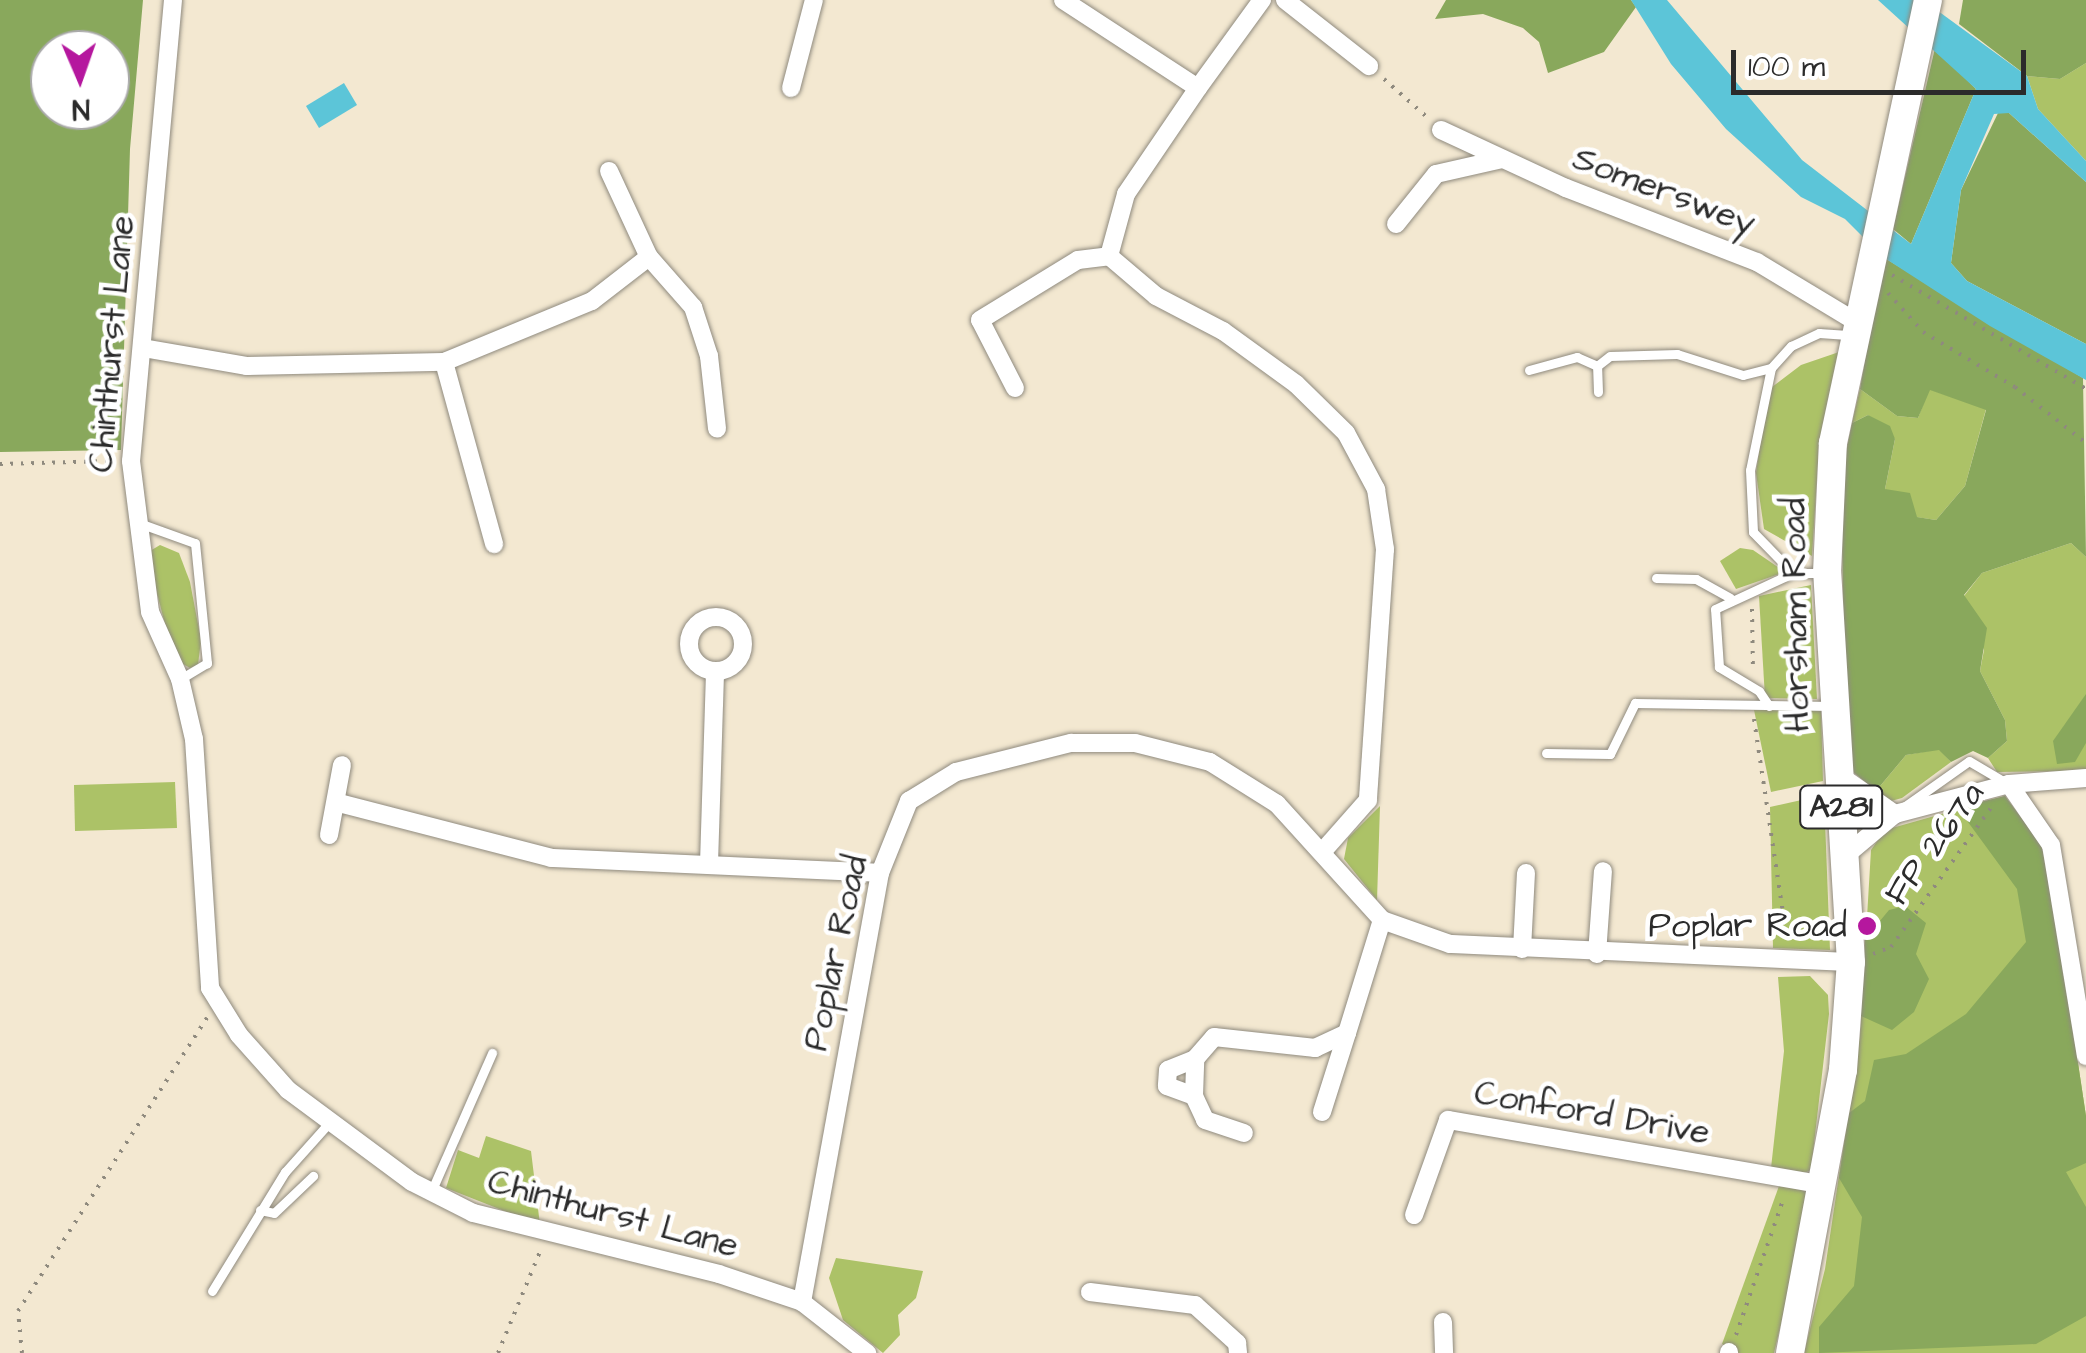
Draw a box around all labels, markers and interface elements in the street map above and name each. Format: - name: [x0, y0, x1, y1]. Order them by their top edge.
- north arrow: [30, 30, 130, 130]
- scale bar: [1736, 30, 2031, 92]
- text: 100 m: [1748, 46, 1825, 88]
- text: N: [72, 89, 90, 128]
- street label: Somerswey: [1567, 137, 1761, 245]
- street label: Chinthurst Lane: [80, 214, 144, 474]
- street label: Horsham Road: [1773, 497, 1819, 733]
- street label: FP 267a: [1876, 774, 1994, 914]
- road number: A281: [1798, 780, 1884, 834]
- street label: Poplar Road: [795, 852, 877, 1054]
- place label: Poplar Road: [1648, 905, 1847, 947]
- marker: Poplar Road: [1856, 915, 1878, 937]
- street label: Conford Drive: [1471, 1072, 1713, 1154]
- street label: Chinthurst Lane: [483, 1160, 743, 1268]

